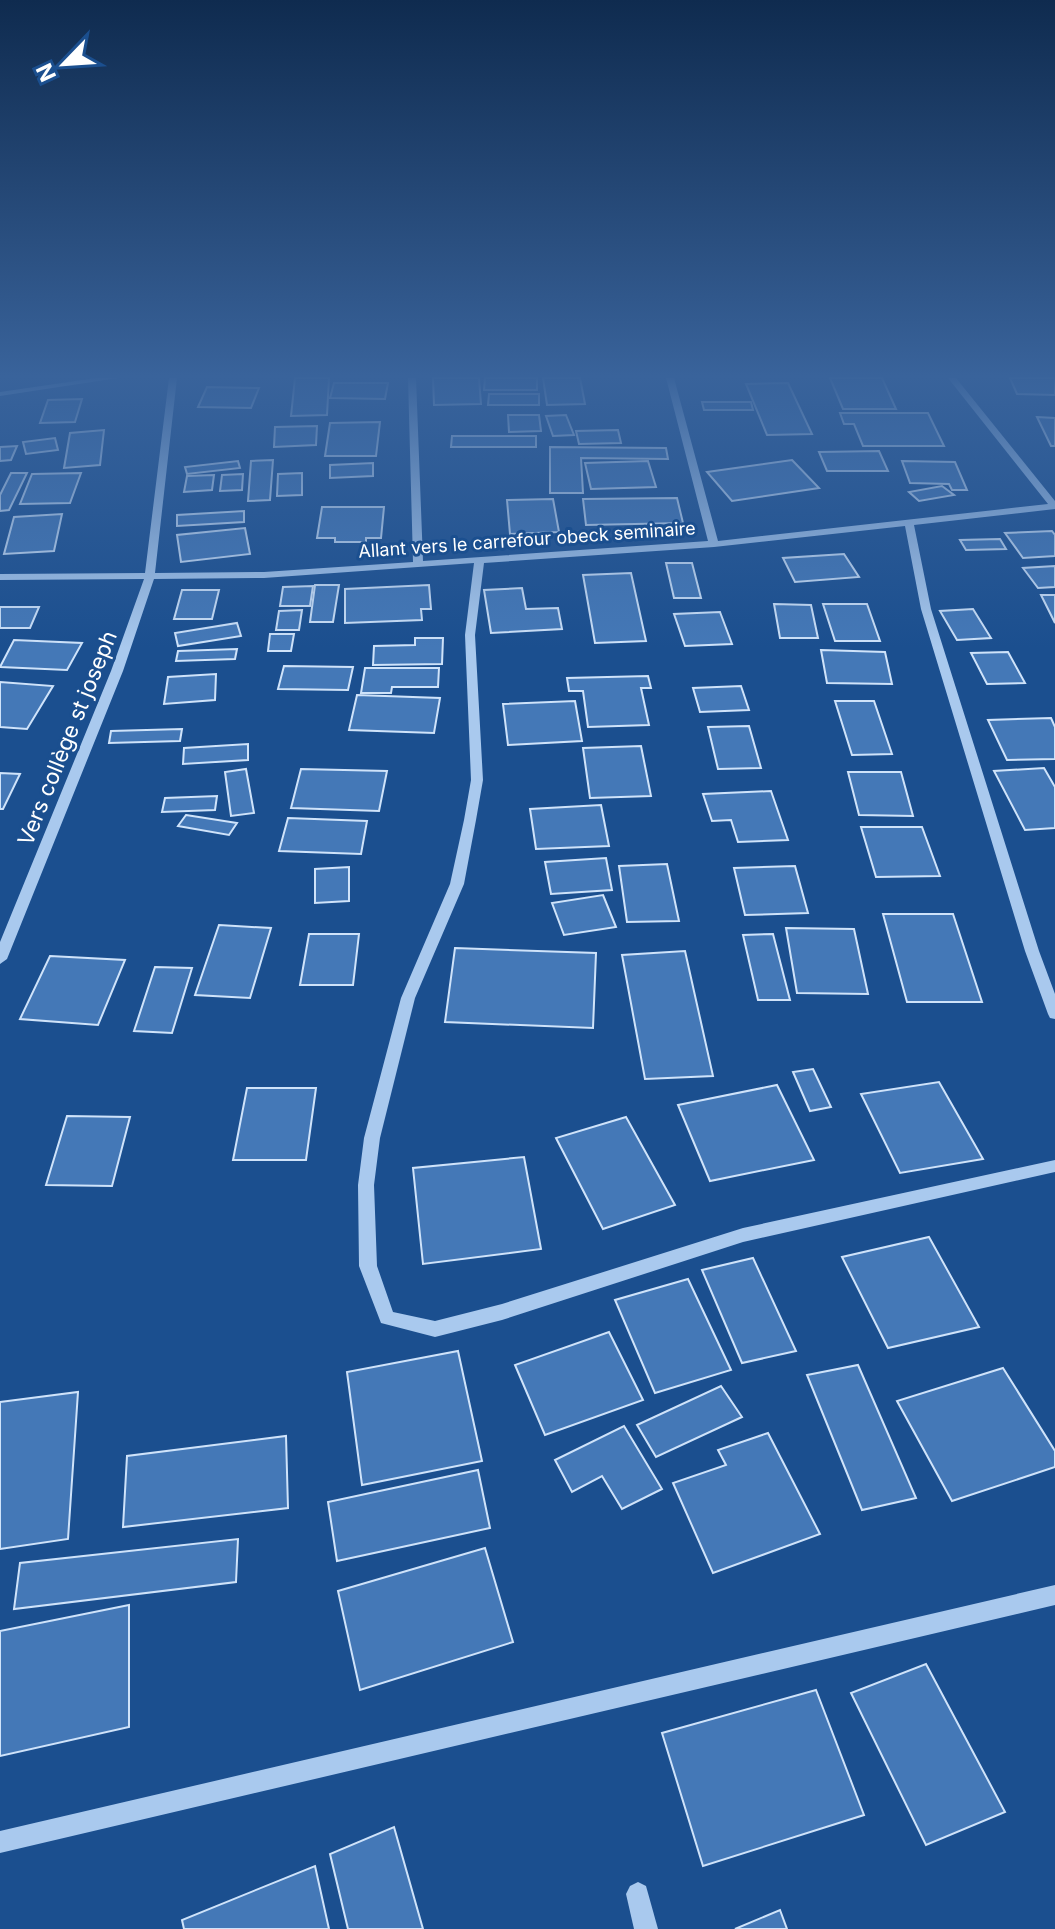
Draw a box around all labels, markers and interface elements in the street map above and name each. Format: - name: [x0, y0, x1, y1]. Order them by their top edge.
- north arrow: [24, 24, 104, 104]
- text: N: [31, 59, 61, 86]
- street label: Allant vers le carrefour obeck seminaire: [358, 517, 696, 562]
- street label: Vers collège st joseph: [12, 627, 122, 849]

